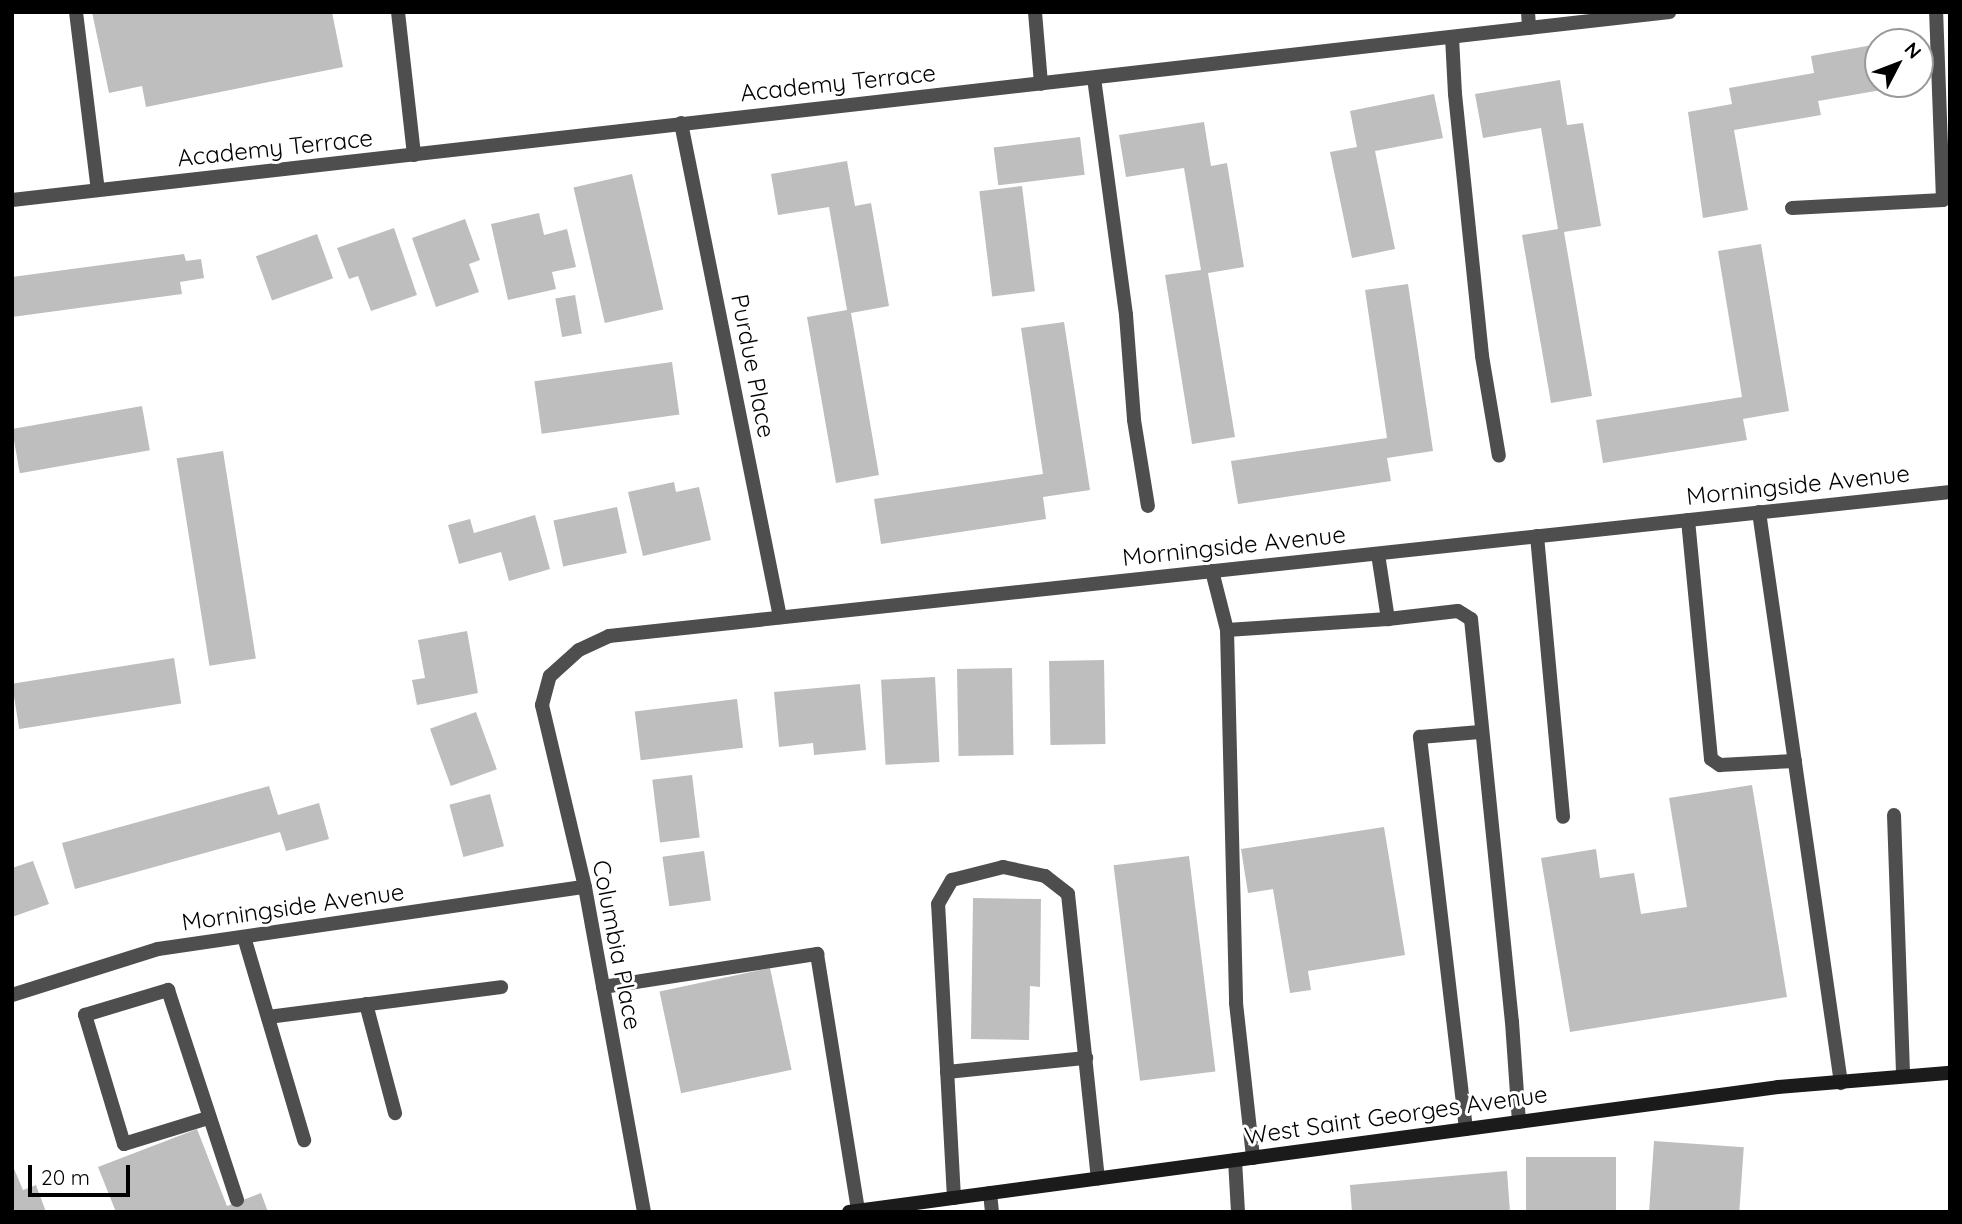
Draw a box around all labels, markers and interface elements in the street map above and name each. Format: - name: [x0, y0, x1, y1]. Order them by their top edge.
- north arrow: [1864, 28, 1934, 98]
- text: N: [1900, 37, 1927, 64]
- street label: Academy Terrace: [739, 58, 937, 108]
- street label: Academy Terrace: [176, 123, 374, 173]
- street label: Purdue Place: [725, 292, 781, 440]
- street label: Morningside Avenue: [1685, 459, 1911, 511]
- street label: Morningside Avenue: [1121, 520, 1347, 572]
- street label: Columbia Place: [586, 858, 648, 1032]
- street label: Morningside Avenue: [180, 877, 406, 937]
- street label: West Saint Georges Avenue: [1243, 1079, 1549, 1151]
- scale bar: [32, 1150, 133, 1194]
- text: 20 m: [41, 1164, 90, 1190]

